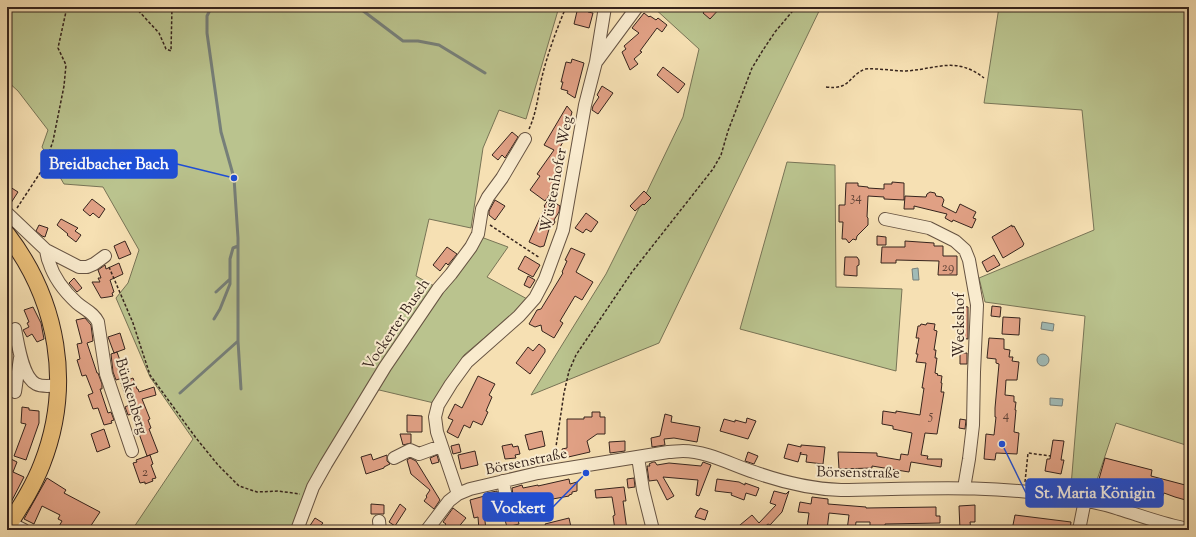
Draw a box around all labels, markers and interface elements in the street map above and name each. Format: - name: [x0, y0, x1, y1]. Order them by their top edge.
- street label: Wüstenhofer Weg: [536, 114, 579, 234]
- callout: Breidbacher Bach: [41, 150, 177, 178]
- text: Breidbacher Bach: [49, 154, 170, 177]
- house number: 34: [850, 189, 862, 207]
- house number: 29: [942, 259, 954, 277]
- street label: Vockerter Busch: [359, 275, 436, 375]
- street label: Weckshof: [950, 292, 971, 358]
- street label: Bünkenberg: [109, 356, 152, 437]
- house number: 5: [928, 407, 934, 425]
- house number: 4: [1003, 407, 1010, 425]
- street label: Börsenstraße: [483, 444, 569, 481]
- street label: Börsenstraße: [816, 462, 900, 485]
- house number: 2: [142, 464, 148, 482]
- callout: St. Maria Königin: [1026, 479, 1163, 507]
- text: St. Maria Königin: [1035, 483, 1156, 506]
- callout: Vockert: [483, 493, 553, 521]
- text: Vockert: [491, 498, 546, 521]

